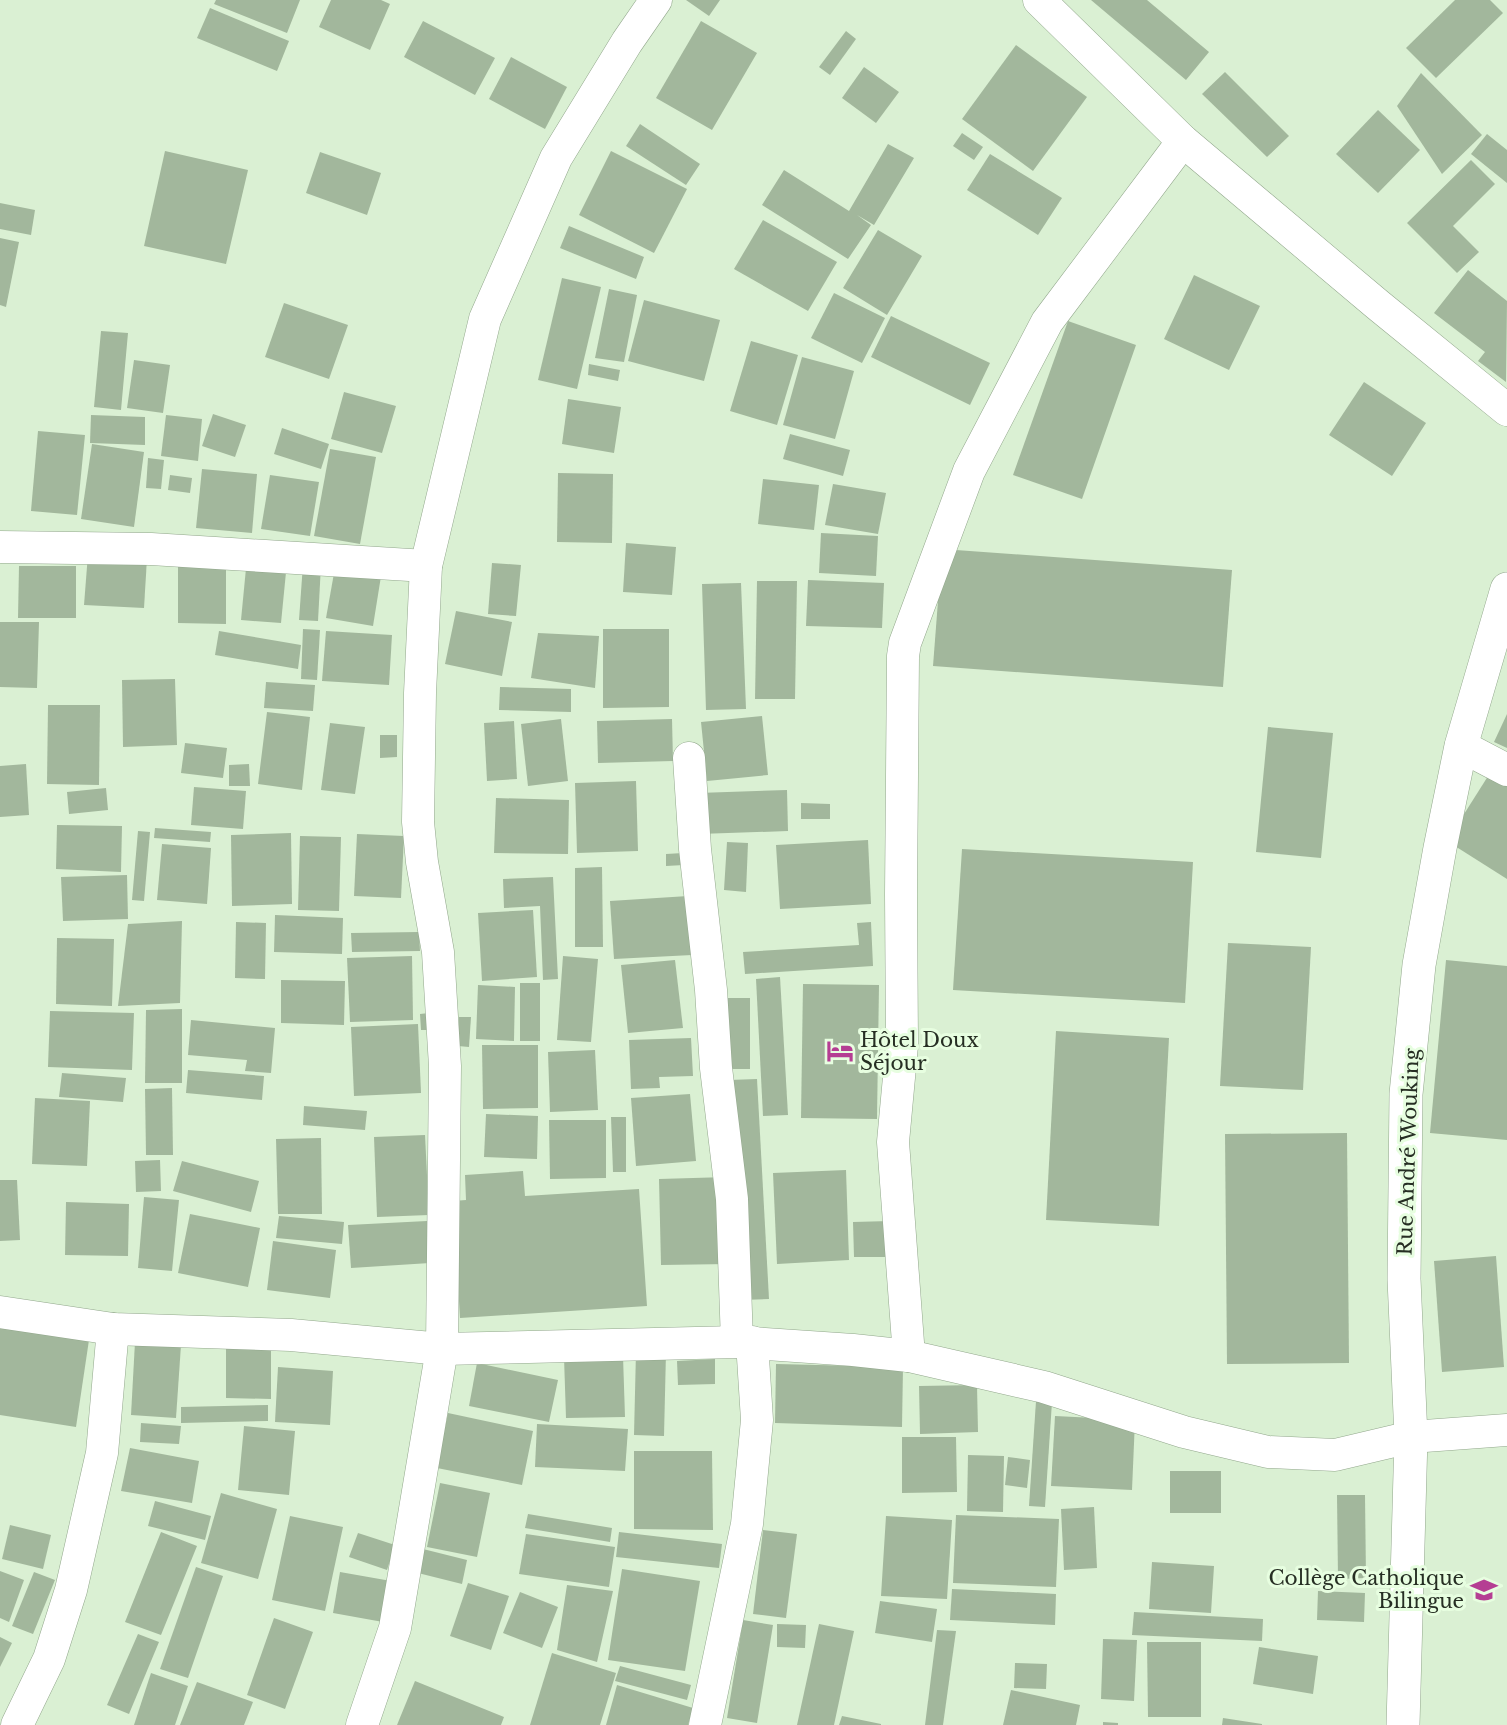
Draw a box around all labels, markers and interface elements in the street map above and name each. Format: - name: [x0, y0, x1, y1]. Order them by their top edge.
- place label: Hôtel Doux Séjour: [860, 1028, 979, 1075]
- hotel icon: Hôtel Doux Séjour: [825, 1036, 855, 1066]
- street label: Rue André Wouking: [1392, 1047, 1424, 1256]
- place label: Collège Catholique Bilingue: [1269, 1566, 1464, 1613]
- school or university icon: Collège Catholique Bilingue: [1469, 1575, 1499, 1605]

